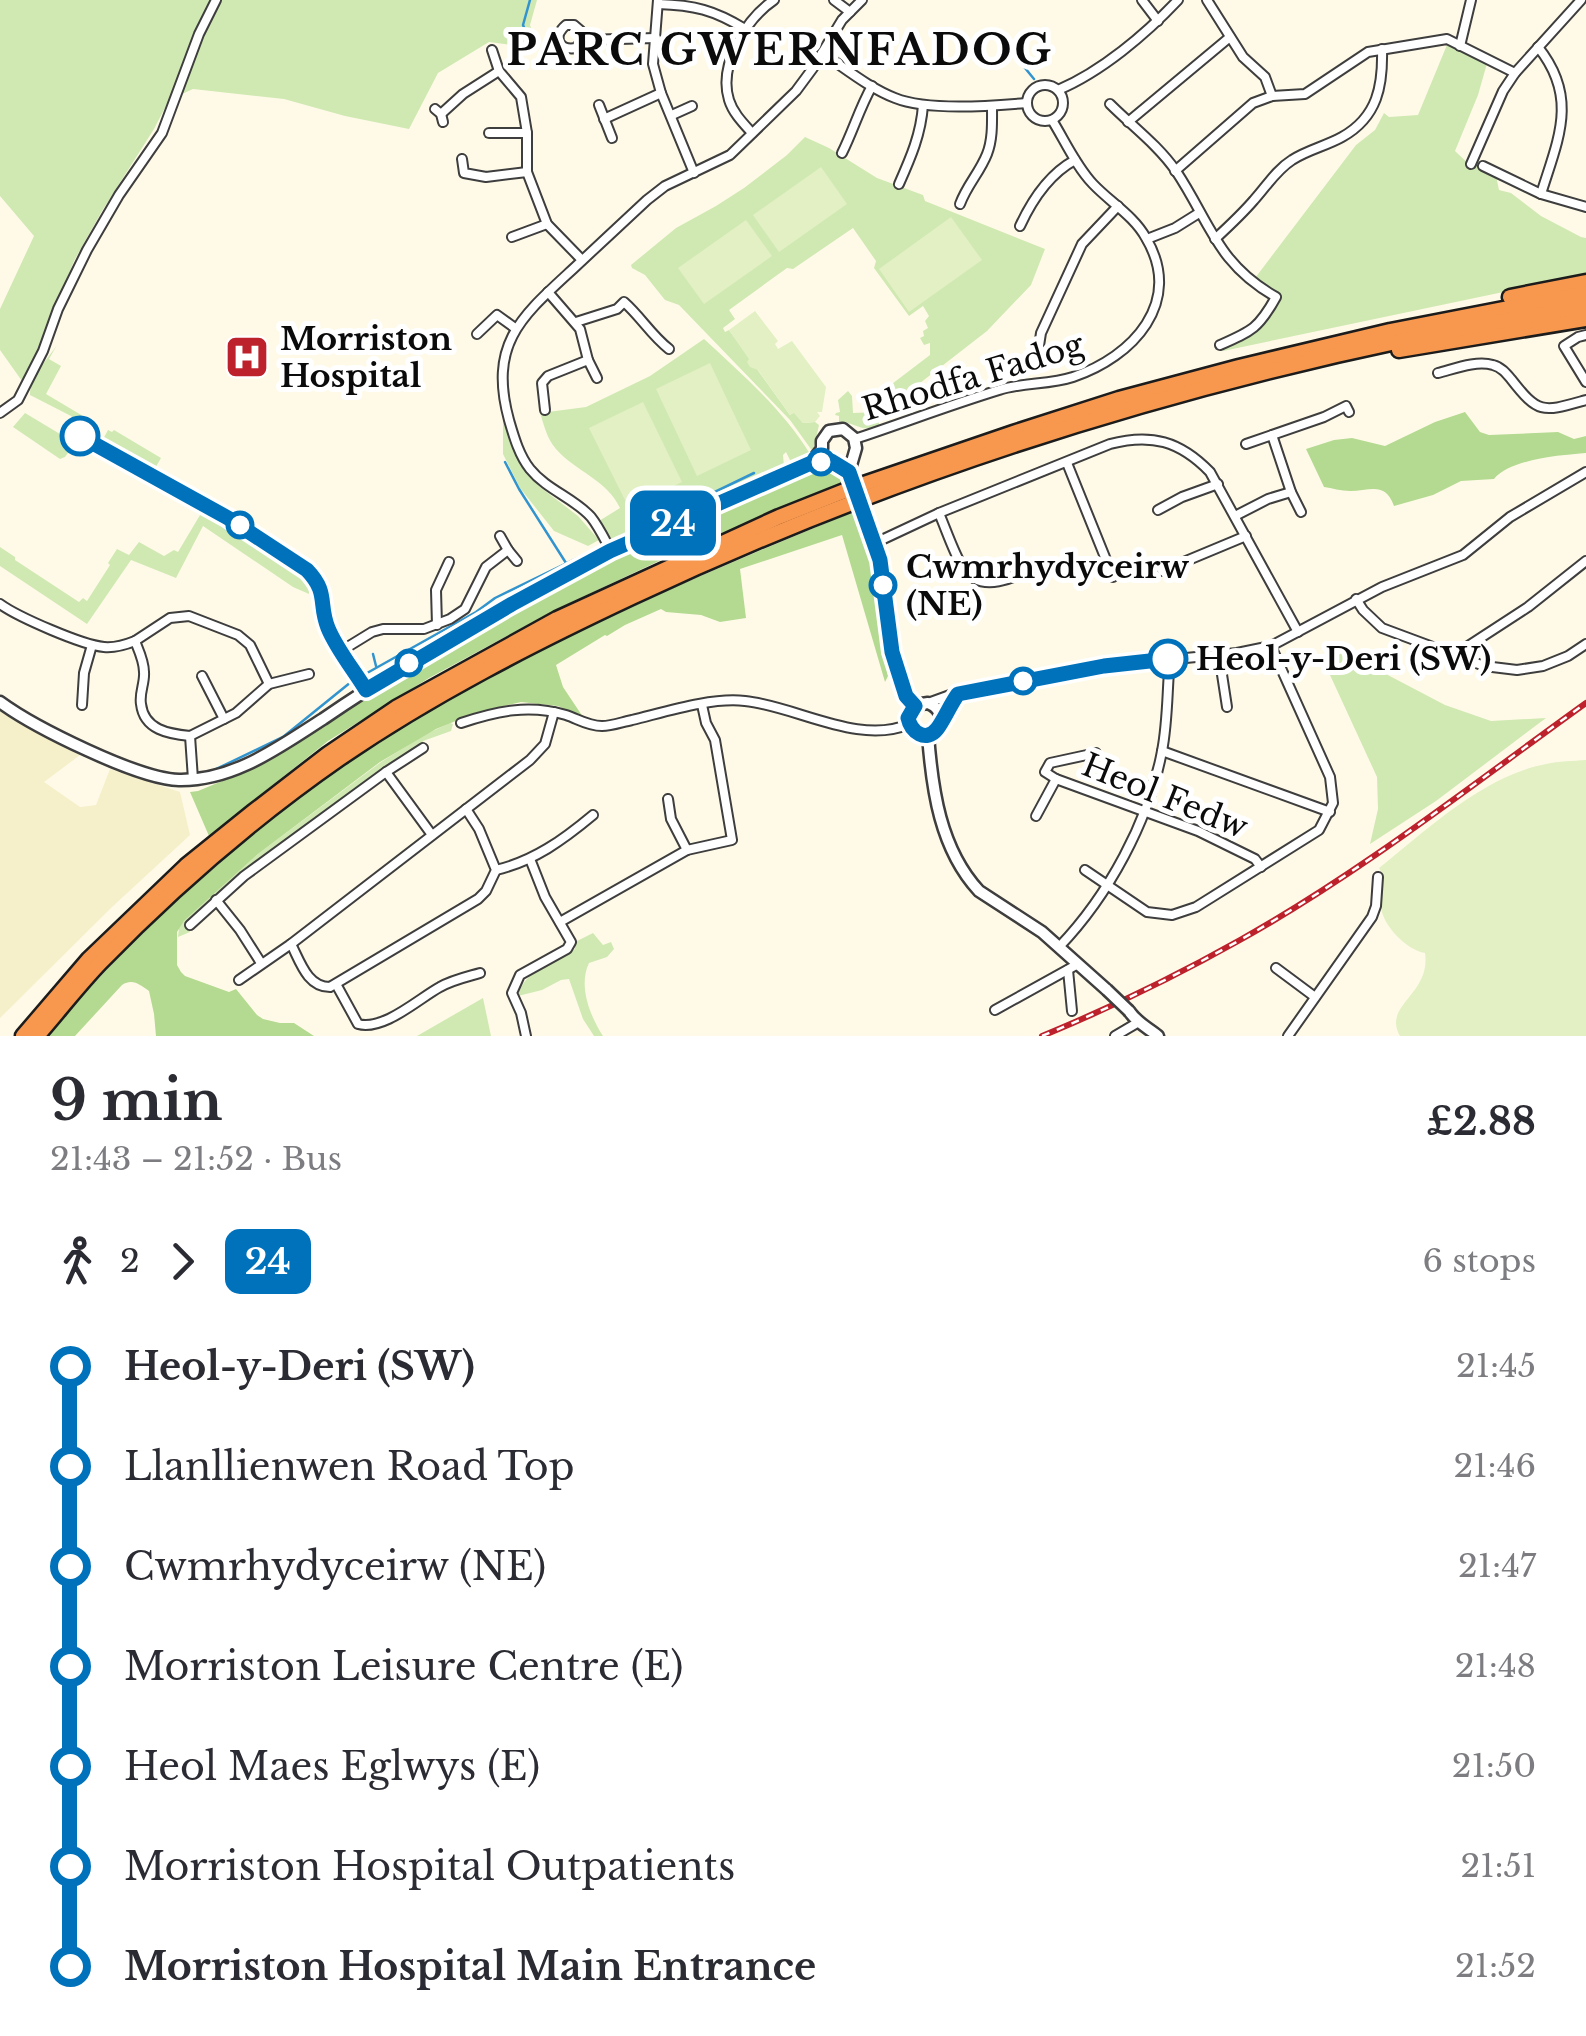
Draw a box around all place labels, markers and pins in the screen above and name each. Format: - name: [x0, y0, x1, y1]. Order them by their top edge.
- place label: Morriston Hospital: [280, 319, 452, 396]
- hospital icon: Morriston Hospital: [224, 334, 270, 380]
- unlabelled marker: [61, 417, 99, 455]
- unlabelled marker: [808, 449, 834, 475]
- unlabelled marker: [227, 512, 253, 538]
- place label: Cwmrhydyceirw (NE): [906, 547, 1189, 624]
- marker: Cwmrhydyceirw (NE): [870, 572, 896, 598]
- place label: Heol-y-Deri (SW): [1196, 639, 1491, 679]
- marker: Heol-y-Deri (SW): [1149, 640, 1187, 678]
- unlabelled marker: [396, 650, 422, 676]
- unlabelled marker: [1010, 668, 1036, 694]

